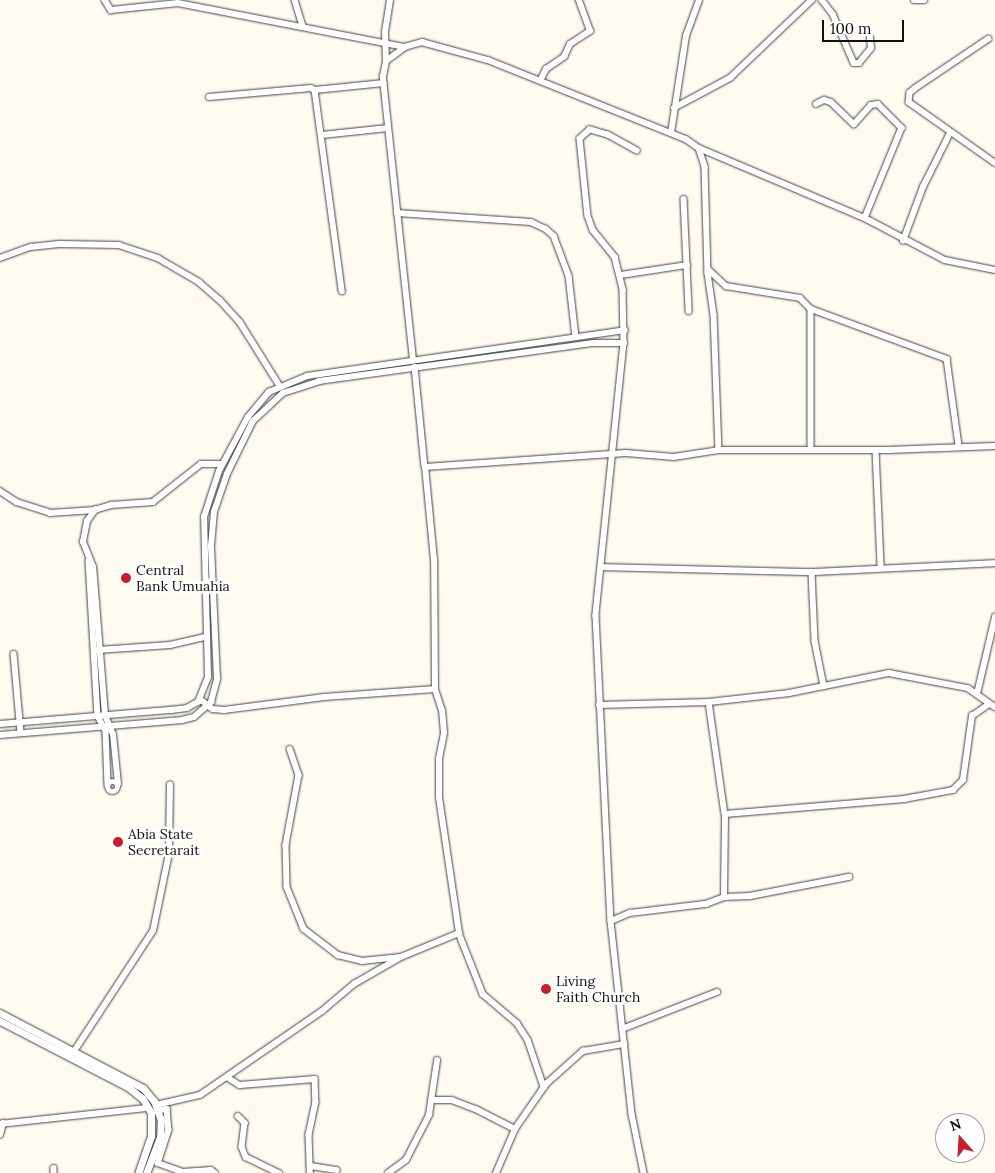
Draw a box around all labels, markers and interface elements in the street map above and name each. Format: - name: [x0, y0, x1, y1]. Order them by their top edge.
- scale bar: [825, 10, 908, 42]
- text: 100 m: [830, 19, 871, 38]
- place label: Central Bank Umuahia: [136, 562, 230, 594]
- marker: Central Bank Umuahia: [120, 572, 132, 584]
- place label: Abia State Secretarait: [128, 826, 200, 859]
- marker: Abia State Secretarait: [112, 836, 124, 848]
- place label: Living Faith Church: [556, 973, 640, 1006]
- marker: Living Faith Church: [540, 983, 552, 995]
- north arrow: [935, 1113, 985, 1163]
- text: N: [947, 1114, 963, 1135]

